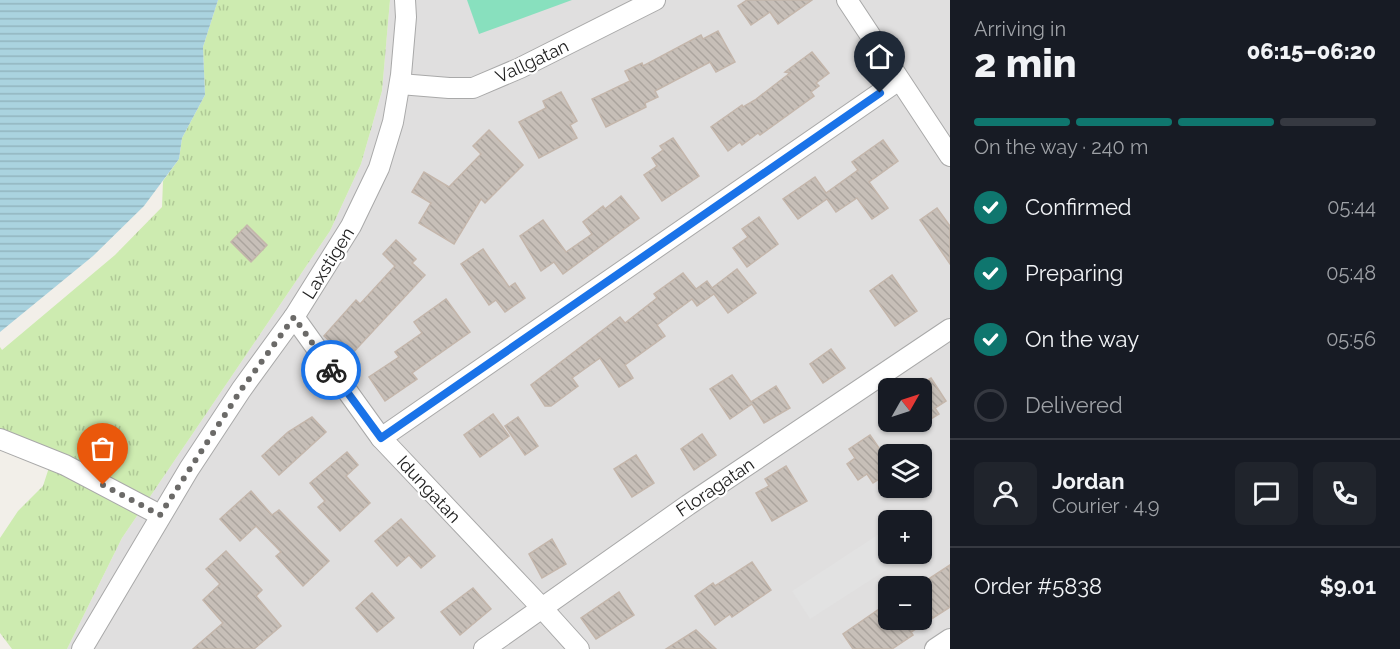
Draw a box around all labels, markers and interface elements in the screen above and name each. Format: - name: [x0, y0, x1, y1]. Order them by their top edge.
- text: Arriving in: [974, 17, 1066, 41]
- pin: [854, 31, 905, 93]
- street label: Vallgatan: [492, 35, 572, 87]
- text: 06:15–06:20: [1247, 38, 1376, 64]
- icon: home: [863, 40, 896, 73]
- text: 2 min: [974, 40, 1077, 86]
- text: On the way · 240 m: [974, 135, 1148, 159]
- icon: check: [974, 191, 1007, 224]
- text: Confirmed: [1025, 194, 1132, 220]
- text: 05:44: [1327, 195, 1376, 219]
- street label: Laxstigen: [298, 223, 358, 303]
- icon: check: [974, 257, 1007, 290]
- text: Preparing: [1025, 260, 1123, 286]
- text: 05:48: [1326, 261, 1376, 285]
- icon: check: [974, 323, 1007, 356]
- text: On the way: [1025, 326, 1139, 352]
- text: 05:56: [1326, 327, 1376, 351]
- courier: [301, 340, 361, 400]
- icon: bike: [315, 354, 348, 387]
- north arrow: [878, 378, 932, 432]
- map controls: [878, 378, 932, 630]
- text: Delivered: [1025, 392, 1123, 418]
- pin: [77, 423, 128, 485]
- icon: bag: [86, 432, 119, 465]
- button: layers: [878, 444, 932, 498]
- street label: Idungatan: [393, 451, 465, 527]
- street label: Floragatan: [672, 453, 758, 521]
- button: person: [974, 462, 1037, 525]
- button: chat: [1235, 462, 1298, 525]
- button: phone: [1313, 462, 1376, 525]
- text: Jordan: [1052, 468, 1124, 494]
- text: Courier · 4.9: [1052, 494, 1160, 518]
- button: +: [878, 510, 932, 564]
- text: Order #5838: [974, 573, 1102, 599]
- text: $9.01: [1320, 573, 1376, 599]
- button: −: [878, 576, 932, 630]

